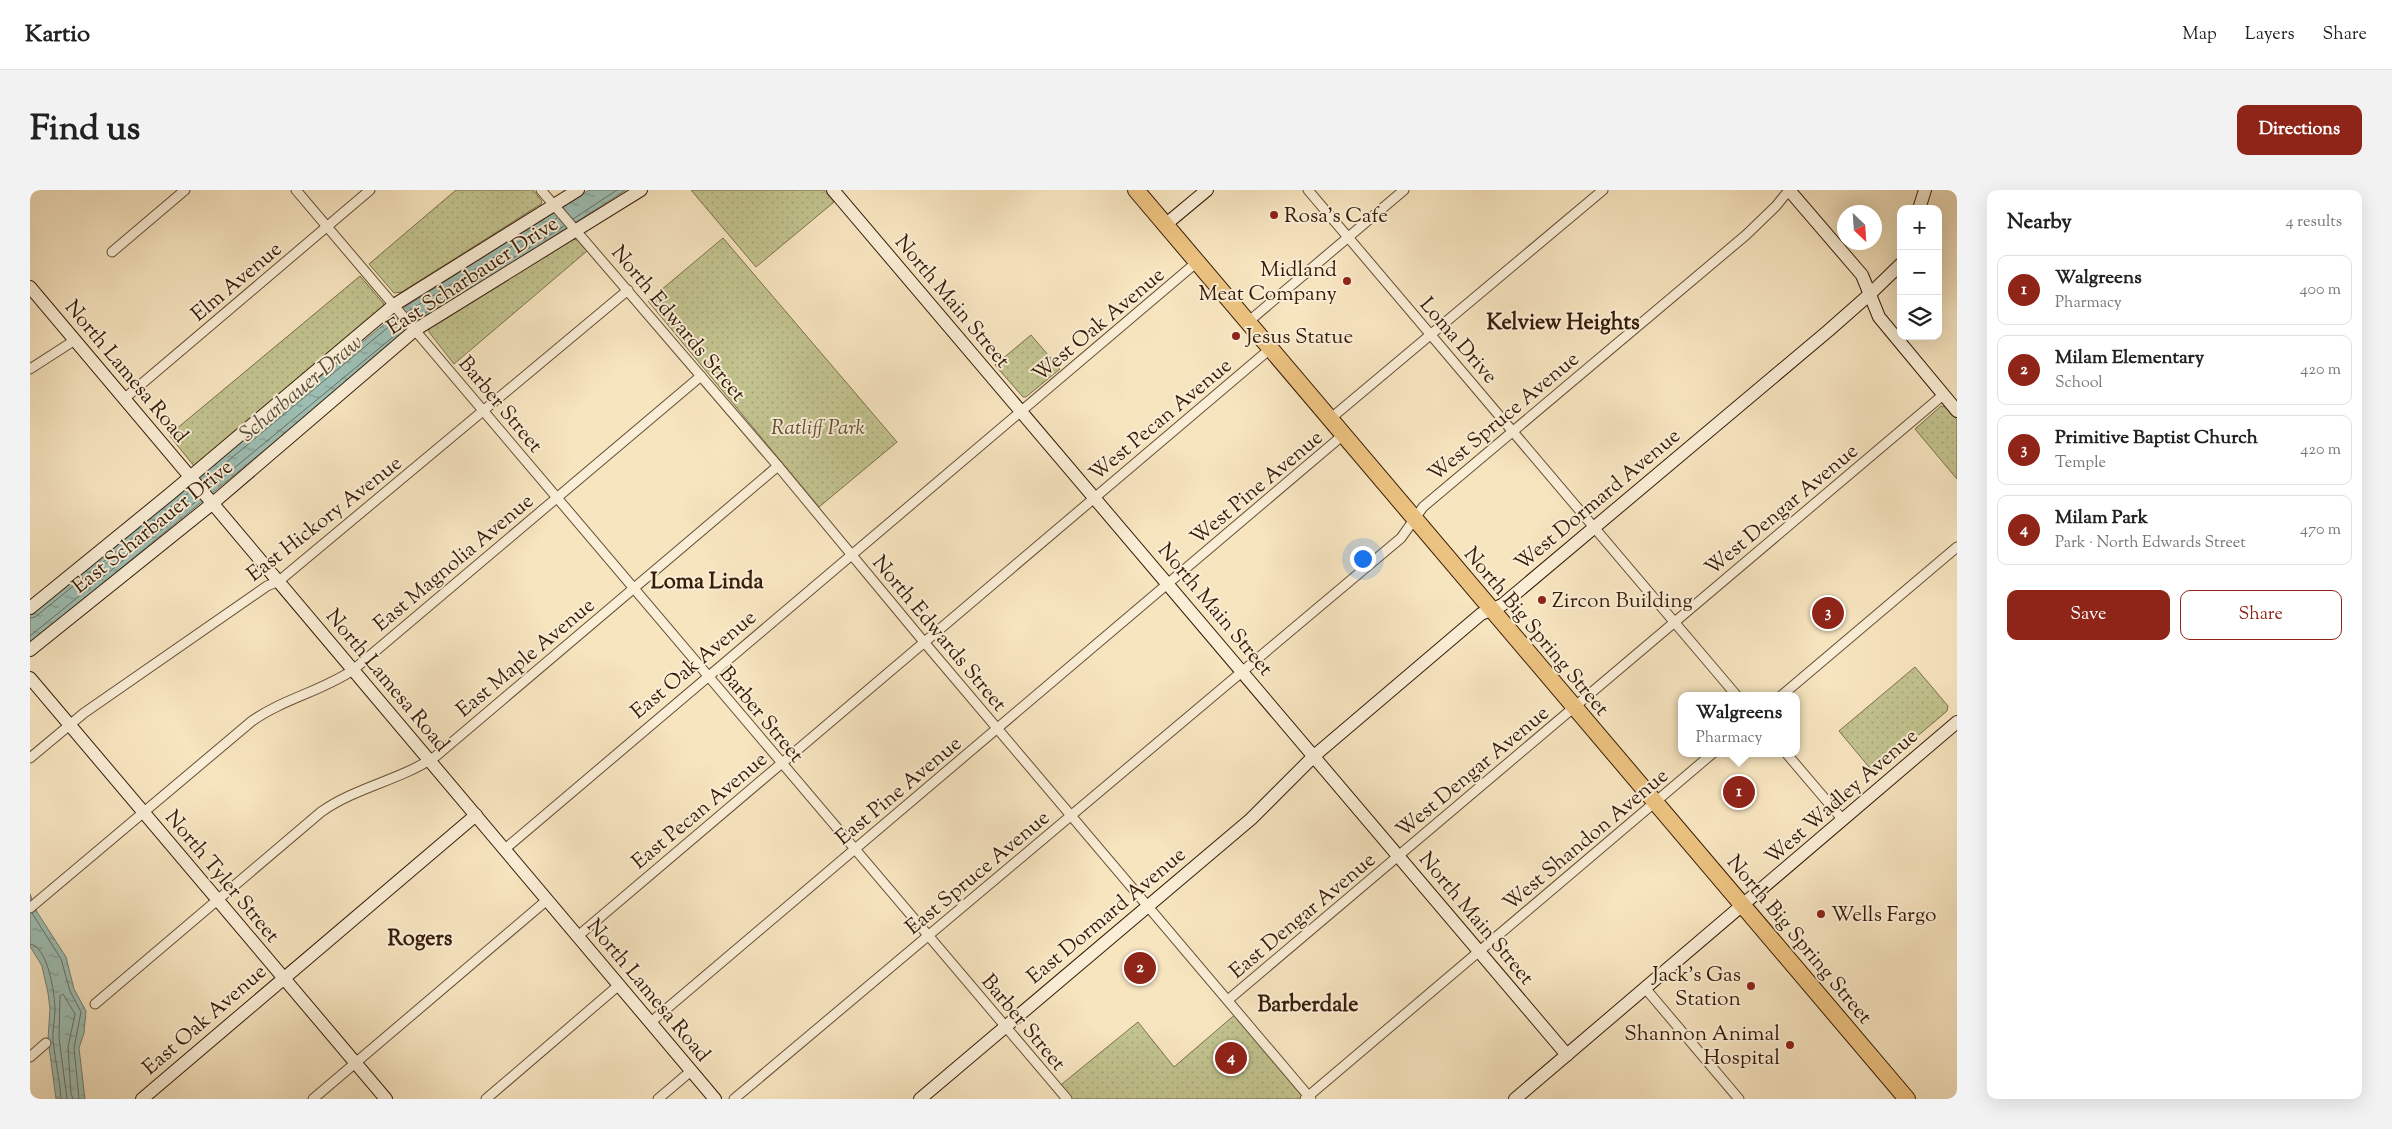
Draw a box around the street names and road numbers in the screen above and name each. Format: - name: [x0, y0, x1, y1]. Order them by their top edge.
- street label: East Scharbauer Drive: [381, 210, 565, 344]
- street label: North Main Street: [887, 229, 1016, 375]
- street label: Elm Avenue: [185, 236, 289, 330]
- street label: North Edwards Street: [603, 240, 752, 409]
- street label: West Oak Avenue: [1027, 261, 1172, 390]
- street label: Loma Drive: [1411, 291, 1504, 391]
- street label: North Lamesa Road: [57, 294, 194, 450]
- street label: West Spruce Avenue: [1422, 345, 1586, 490]
- street label: Barber Street: [450, 350, 549, 460]
- street label: West Pecan Avenue: [1083, 352, 1239, 489]
- street label: West Dormard Avenue: [1509, 422, 1688, 579]
- street label: West Pine Avenue: [1184, 424, 1330, 553]
- street label: West Dengar Avenue: [1699, 437, 1865, 584]
- street label: East Hickory Avenue: [241, 449, 409, 590]
- street label: East Scharbauer Drive: [66, 453, 240, 602]
- street label: East Magnolia Avenue: [368, 487, 541, 640]
- street label: North Main Street: [1150, 537, 1279, 683]
- street label: North Big Spring Street: [1456, 541, 1615, 723]
- street label: North Edwards Street: [864, 550, 1013, 719]
- street label: East Maple Avenue: [451, 592, 602, 726]
- street label: North Lamesa Road: [318, 603, 455, 759]
- street label: East Oak Avenue: [625, 604, 764, 727]
- street label: Barber Street: [711, 660, 810, 770]
- street label: West Dengar Avenue: [1390, 699, 1556, 846]
- street label: West Wadley Avenue: [1759, 722, 1926, 873]
- street label: East Pine Avenue: [830, 730, 969, 853]
- street label: East Pecan Avenue: [626, 746, 775, 877]
- street label: West Shandon Avenue: [1497, 762, 1676, 919]
- street label: North Tyler Street: [157, 804, 286, 950]
- street label: East Spruce Avenue: [900, 804, 1057, 943]
- street label: East Dormard Avenue: [1021, 841, 1193, 992]
- street label: East Dengar Avenue: [1224, 846, 1383, 987]
- street label: North Main Street: [1411, 846, 1540, 992]
- street label: North Big Spring Street: [1719, 849, 1878, 1031]
- street label: North Lamesa Road: [579, 913, 716, 1069]
- street label: East Oak Avenue: [137, 958, 274, 1083]
- street label: Barber Street: [973, 968, 1072, 1078]

